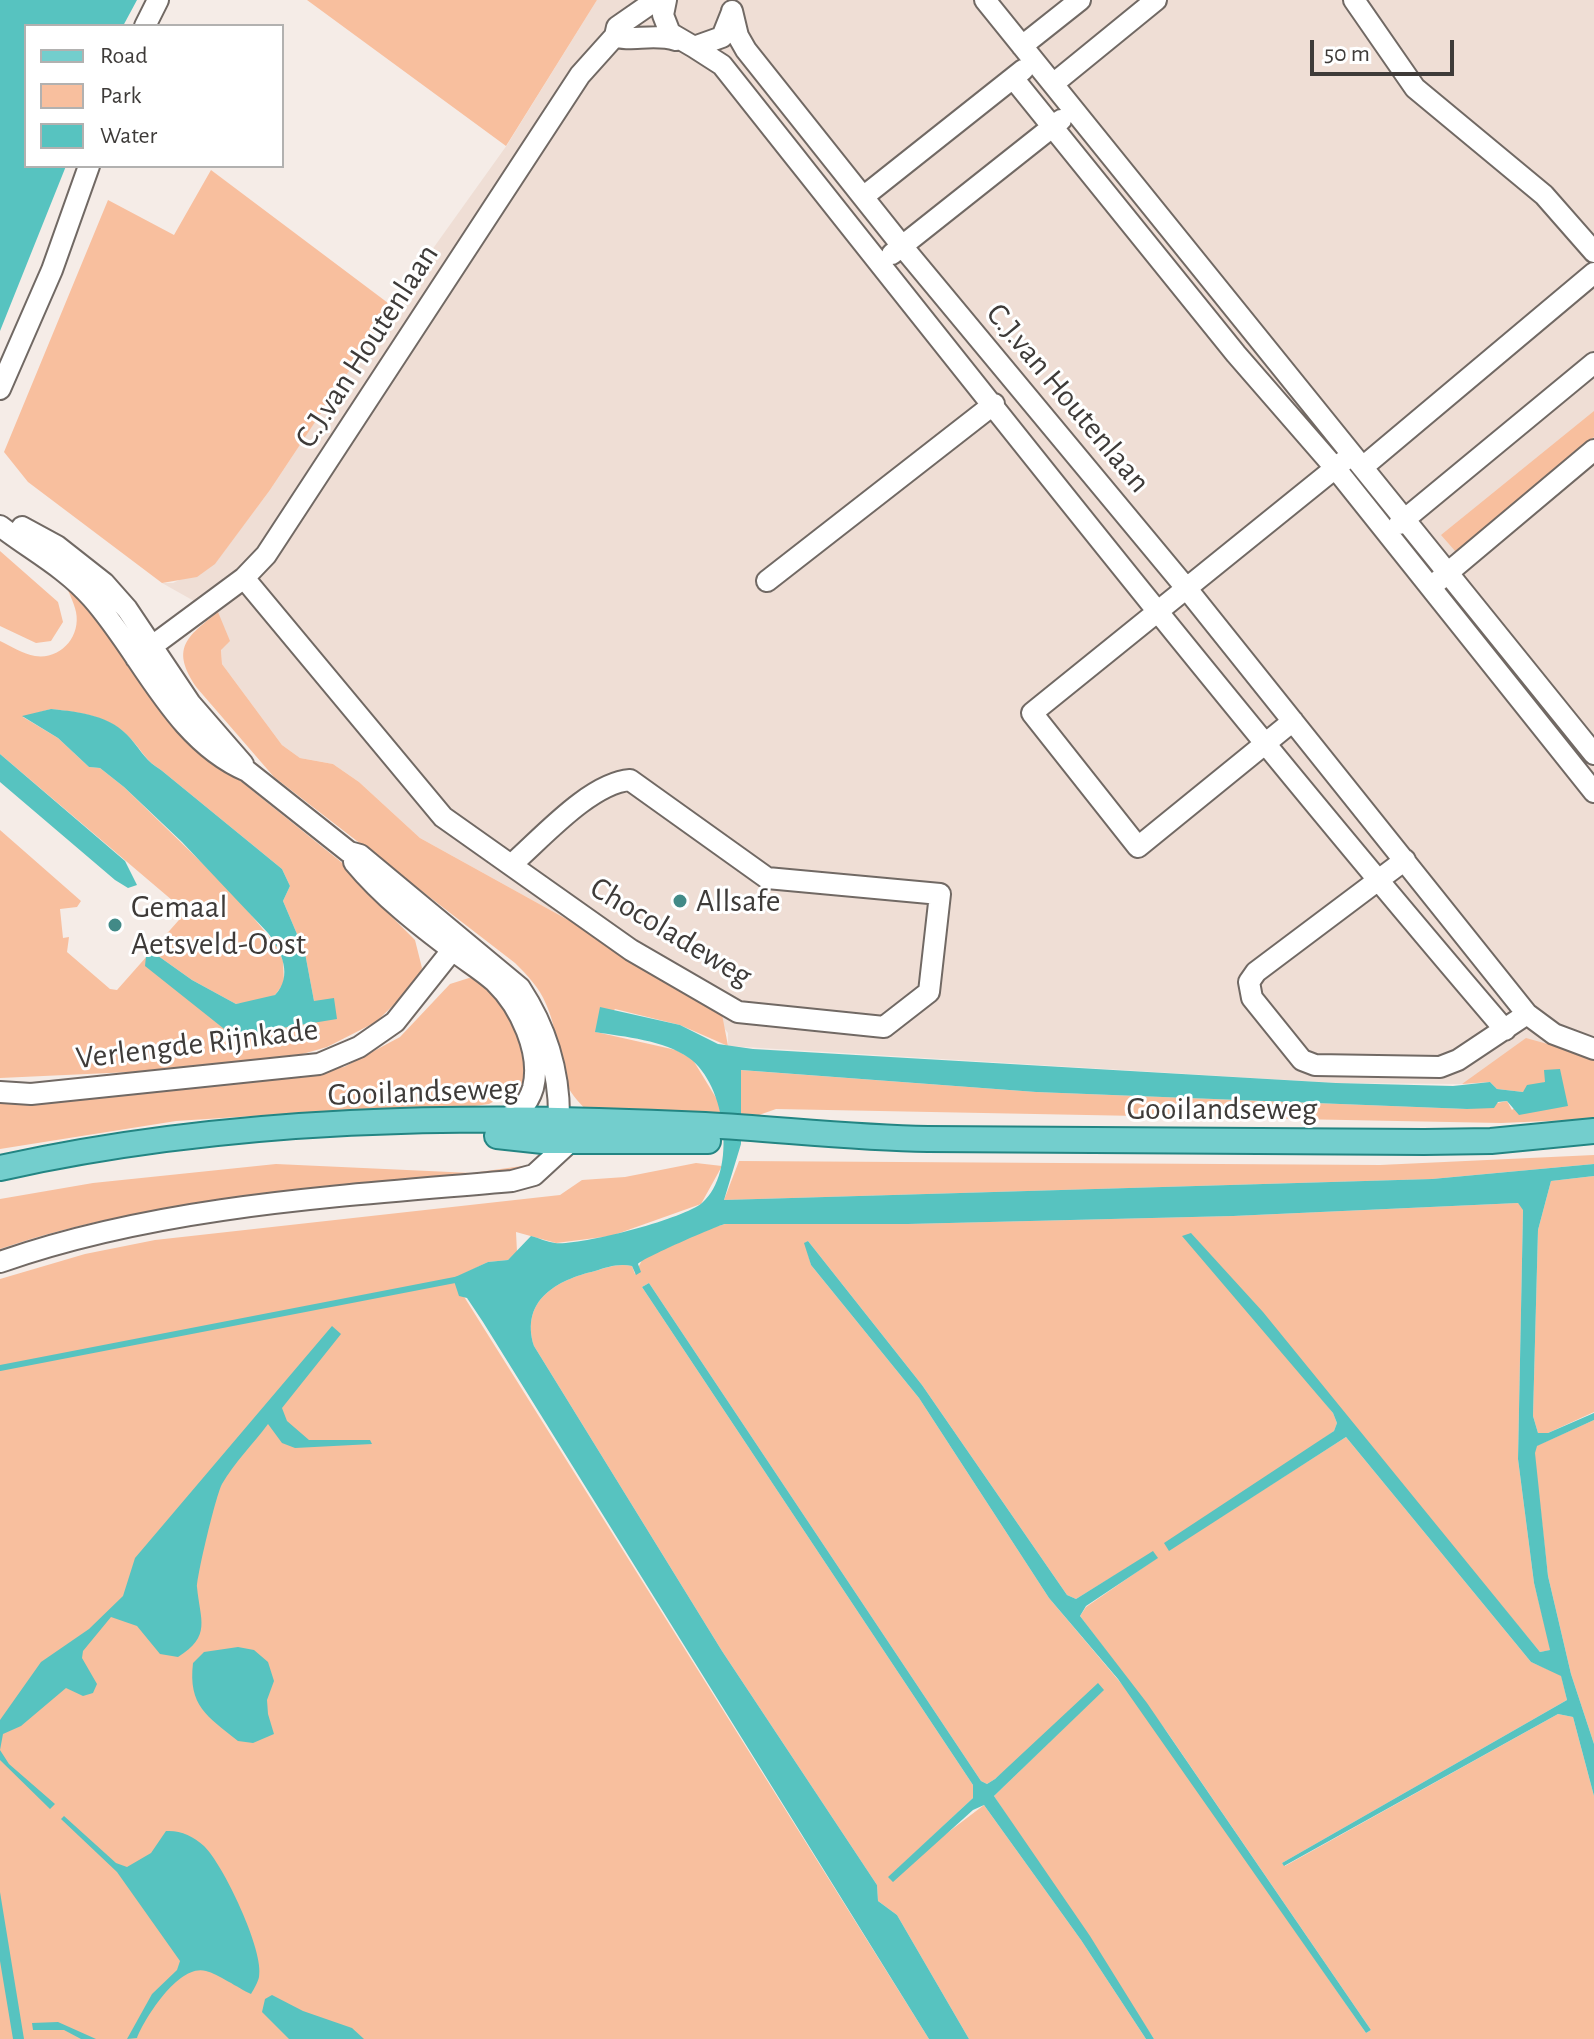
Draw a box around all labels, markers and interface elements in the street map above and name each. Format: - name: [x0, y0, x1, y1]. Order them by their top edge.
- legend: [24, 24, 284, 168]
- scale bar: [1314, 24, 1458, 74]
- text: 50 m: [1324, 42, 1370, 66]
- text: Road: [100, 44, 148, 68]
- text: Park: [100, 84, 141, 108]
- text: Water: [100, 124, 157, 148]
- street label: C.J.van Houtenlaan: [287, 237, 447, 455]
- street label: C.J.van Houtenlaan: [978, 296, 1158, 500]
- street label: Chocoladeweg: [583, 869, 759, 995]
- place label: Allsafe: [696, 882, 780, 920]
- place label: Gemaal Aetsveld-Oost: [131, 888, 306, 963]
- marker: Allsafe: [671, 892, 689, 910]
- marker: Gemaal Aetsveld-Oost: [106, 916, 124, 934]
- street label: Verlengde Rijnkade: [74, 1010, 320, 1078]
- street label: Gooilandseweg: [327, 1069, 519, 1115]
- street label: Gooilandseweg: [1127, 1090, 1317, 1128]

